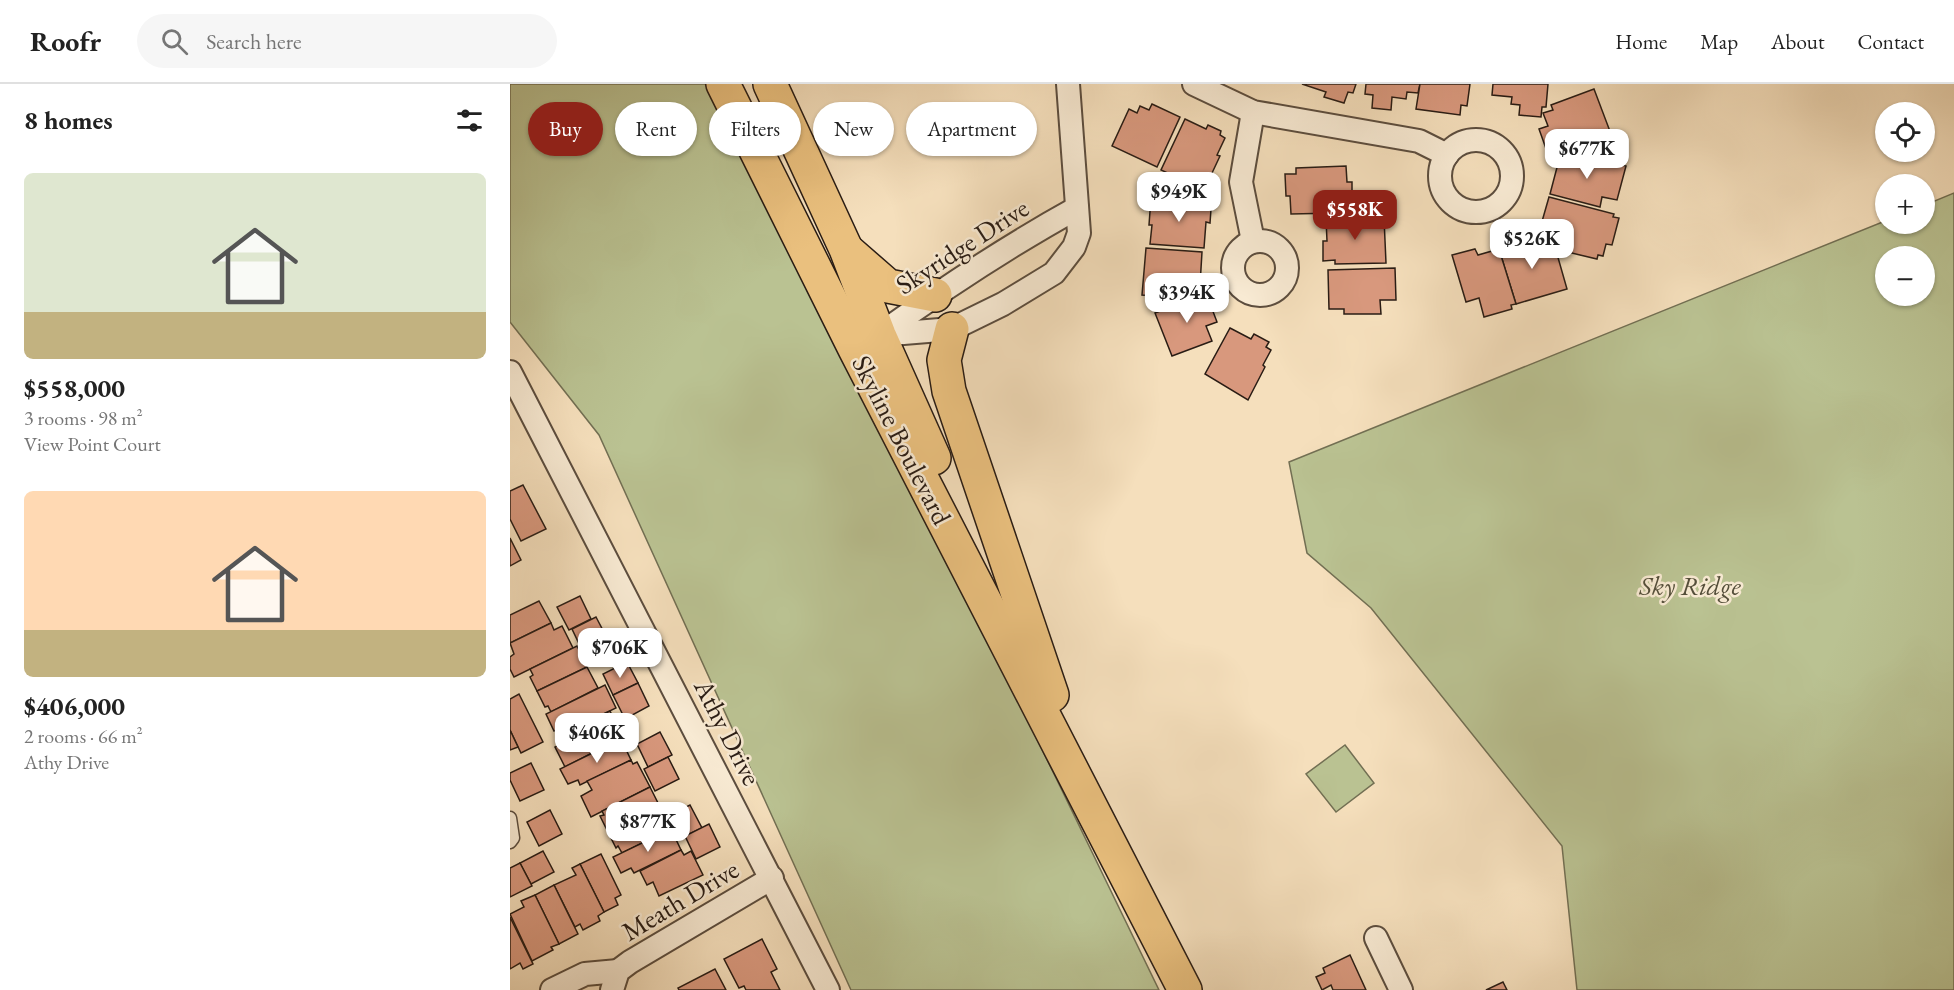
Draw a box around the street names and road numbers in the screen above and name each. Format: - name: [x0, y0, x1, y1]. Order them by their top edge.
- street label: Skyridge Drive: [889, 190, 1035, 302]
- street label: Skyline Boulevard: [844, 349, 960, 531]
- street label: Athy Drive: [686, 672, 770, 791]
- street label: Meath Drive: [615, 851, 745, 949]

